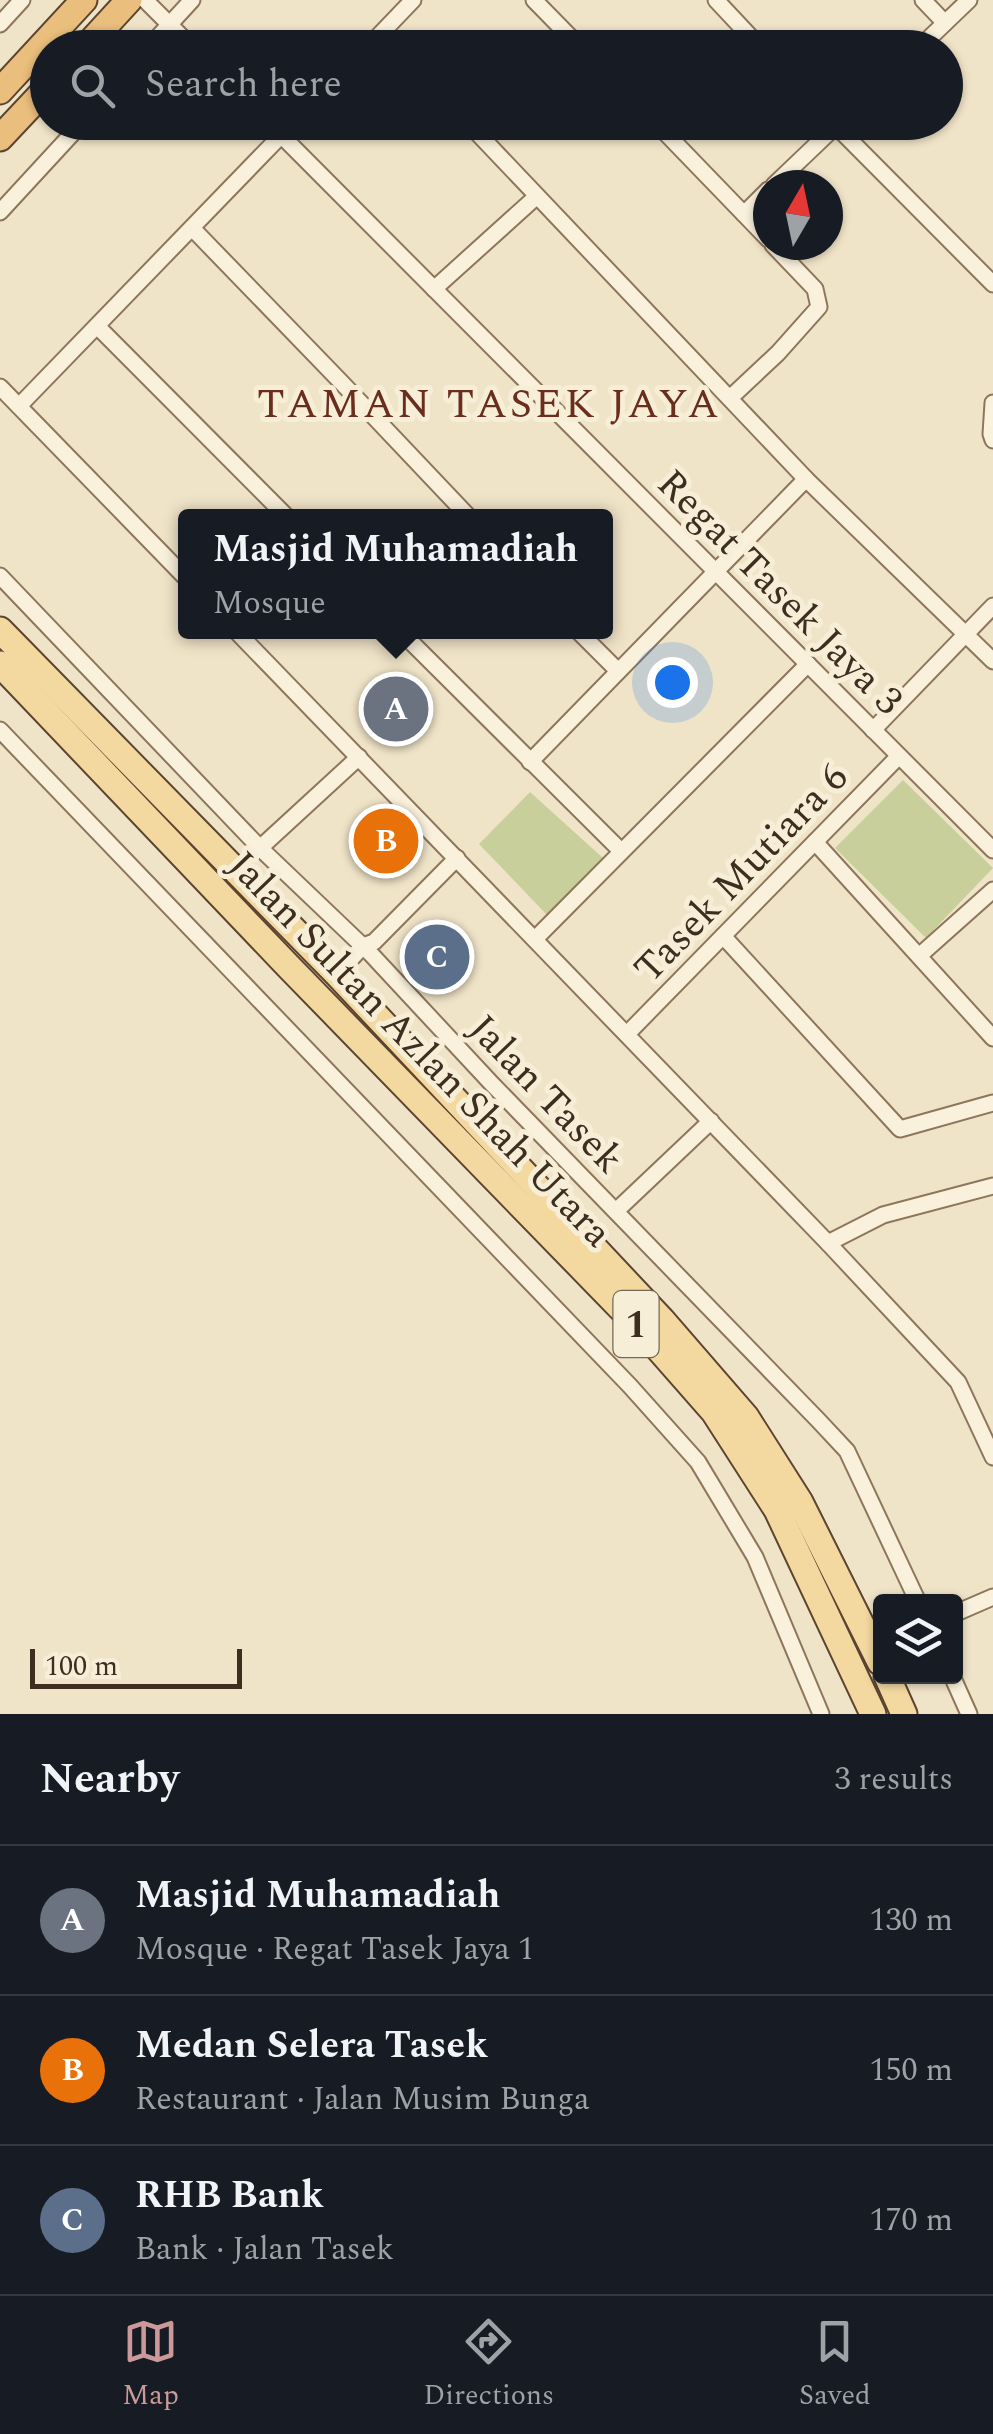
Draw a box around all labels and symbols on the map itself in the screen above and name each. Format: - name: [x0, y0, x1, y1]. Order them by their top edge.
- north arrow: [753, 170, 843, 260]
- district label: TAMAN TASEK JAYA: [257, 373, 721, 436]
- street label: Regat Tasek Jaya 3: [642, 455, 917, 730]
- your location: [647, 657, 698, 708]
- pin: A: [364, 672, 428, 746]
- street label: Tasek Mutiara 6: [620, 749, 863, 998]
- pin: B: [354, 804, 418, 878]
- street label: Jalan Sultan Azlan Shah Utara: [212, 837, 626, 1263]
- pin: C: [404, 920, 470, 994]
- street label: Jalan Tasek: [453, 1001, 637, 1189]
- road number: 1: [614, 1291, 658, 1357]
- scale bar: [30, 1644, 242, 1688]

